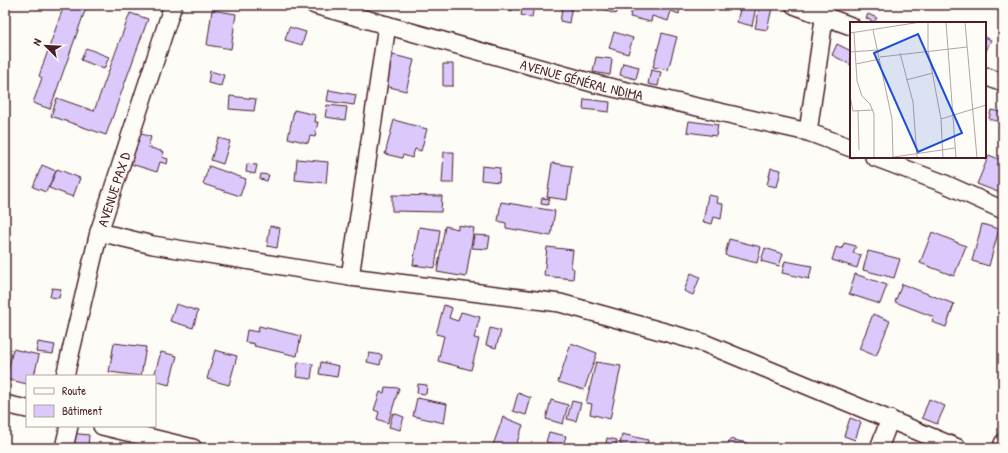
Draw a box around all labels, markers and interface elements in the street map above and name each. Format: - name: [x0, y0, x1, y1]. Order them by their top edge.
- inset map: [850, 22, 986, 158]
- north arrow: [26, 26, 66, 66]
- text: N: [29, 36, 45, 47]
- street label: AVENUE GÉNÉRAL NDIMA: [518, 54, 645, 104]
- street label: AVENUE PAX D: [92, 149, 134, 229]
- legend: [26, 375, 156, 427]
- text: Route: [62, 382, 86, 399]
- text: Bâtiment: [62, 402, 103, 419]

